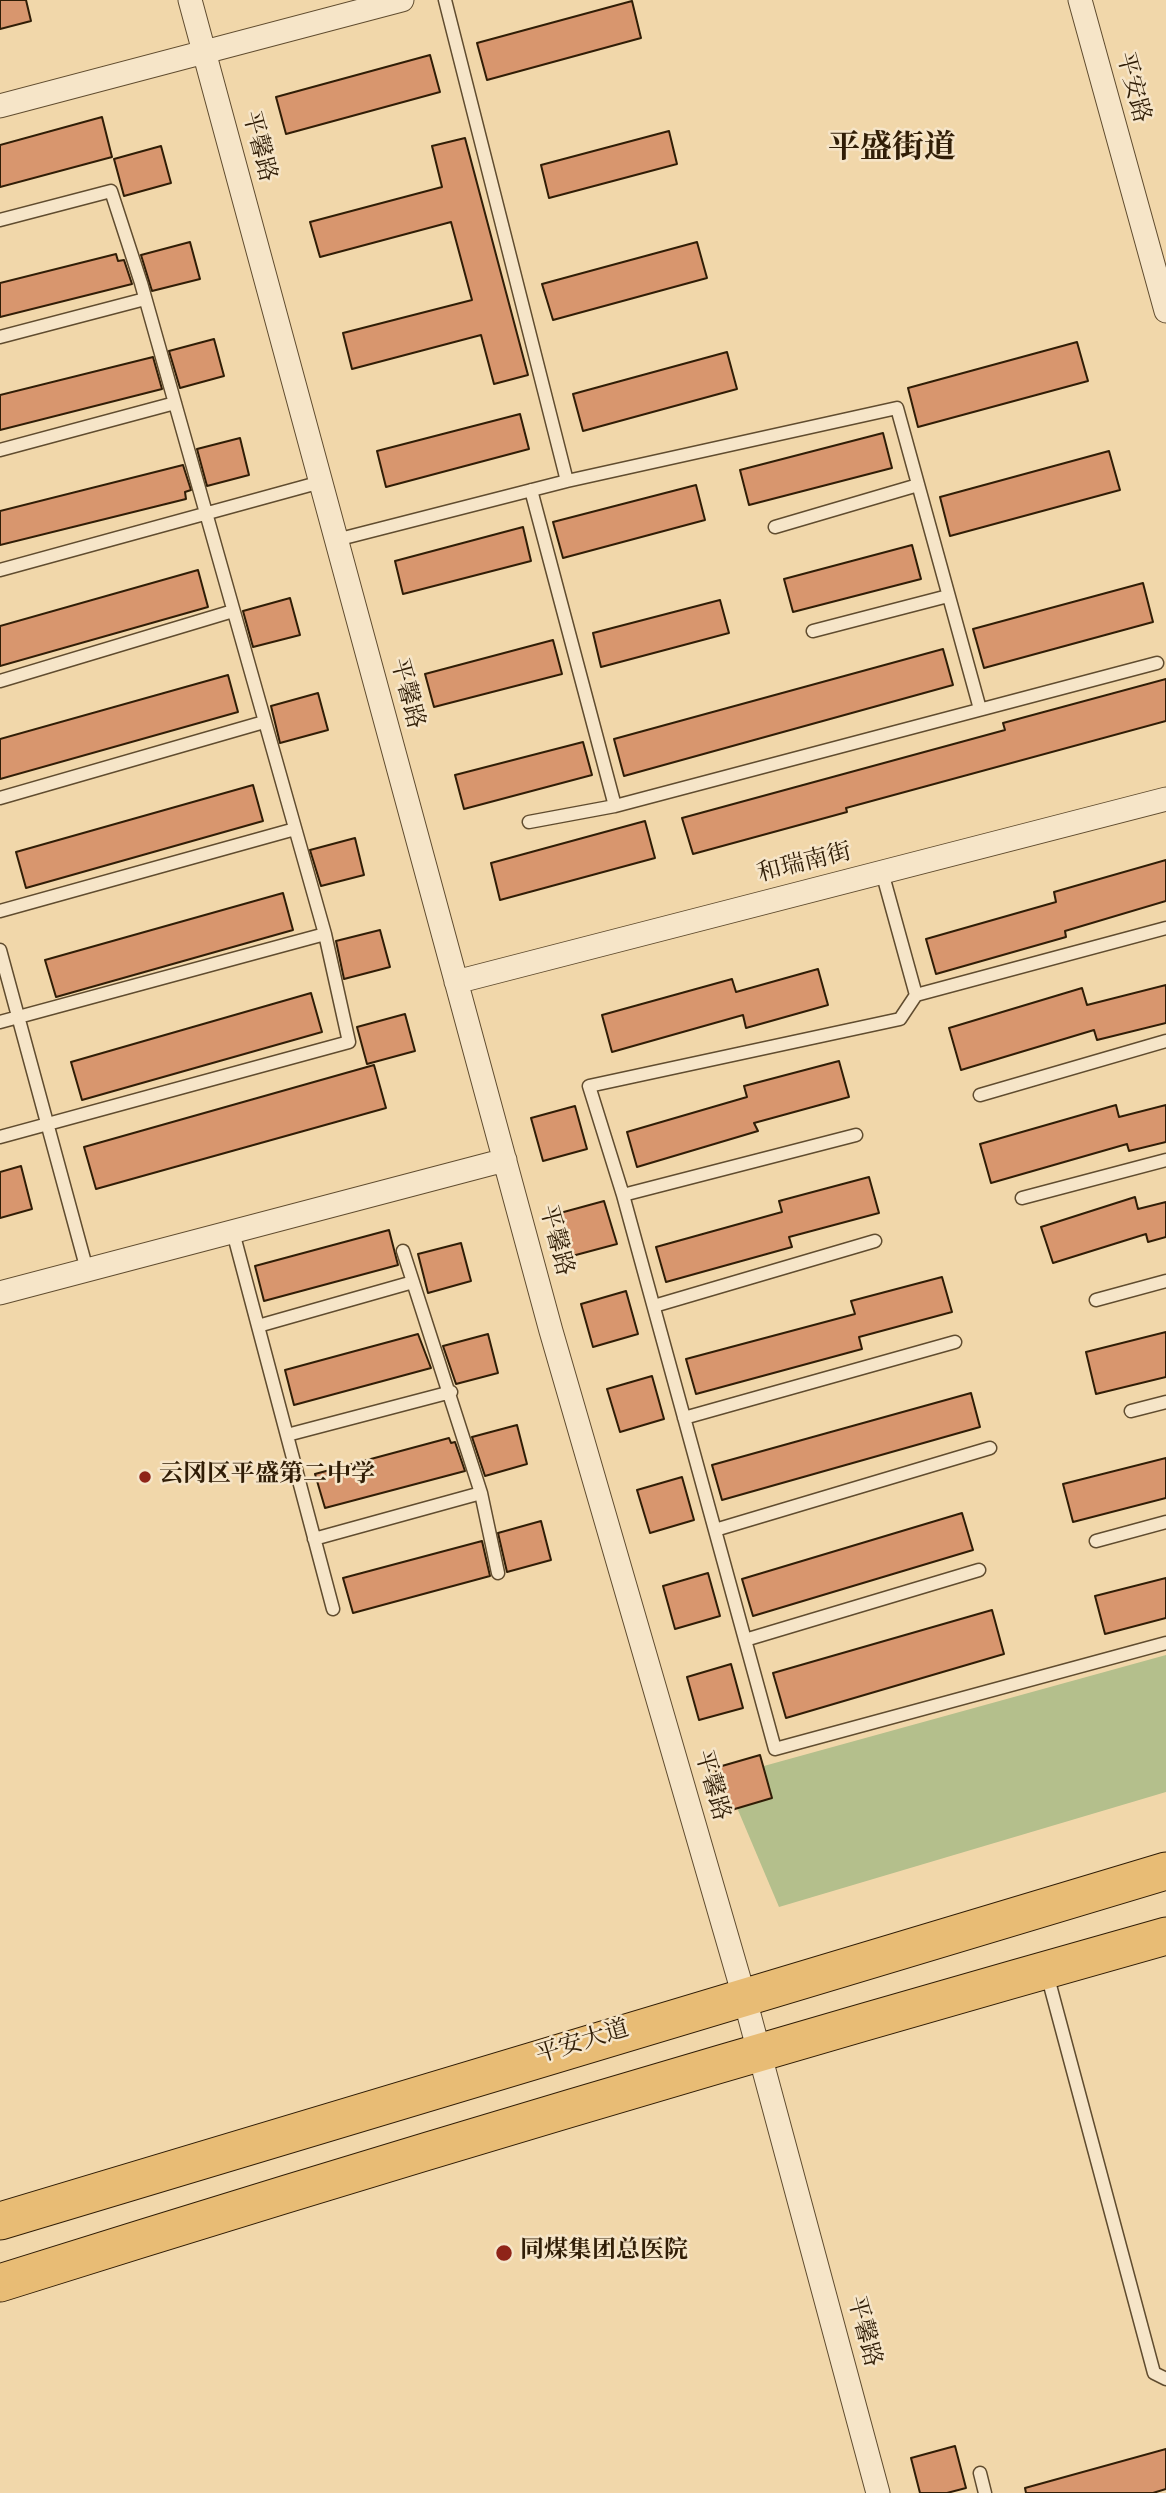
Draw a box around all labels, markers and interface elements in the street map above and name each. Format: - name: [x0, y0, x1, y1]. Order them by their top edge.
- street label: 平安路: [1108, 49, 1154, 127]
- street label: 平馨路: [234, 108, 280, 186]
- district label: 平盛街道: [828, 132, 956, 170]
- street label: 平馨路: [382, 655, 428, 733]
- street label: 和瑞南街: [755, 839, 855, 891]
- street label: 平馨路: [531, 1202, 577, 1280]
- place label: 云冈区平盛第二中学: [159, 1463, 375, 1491]
- marker: 云冈区平盛第二中学: [137, 1469, 153, 1485]
- street label: 平馨路: [686, 1747, 734, 1825]
- street label: 平安大道: [533, 2016, 633, 2072]
- place label: 同煤集团总医院: [520, 2239, 688, 2267]
- marker: 同煤集团总医院: [494, 2243, 514, 2263]
- street label: 平馨路: [839, 2293, 885, 2371]

